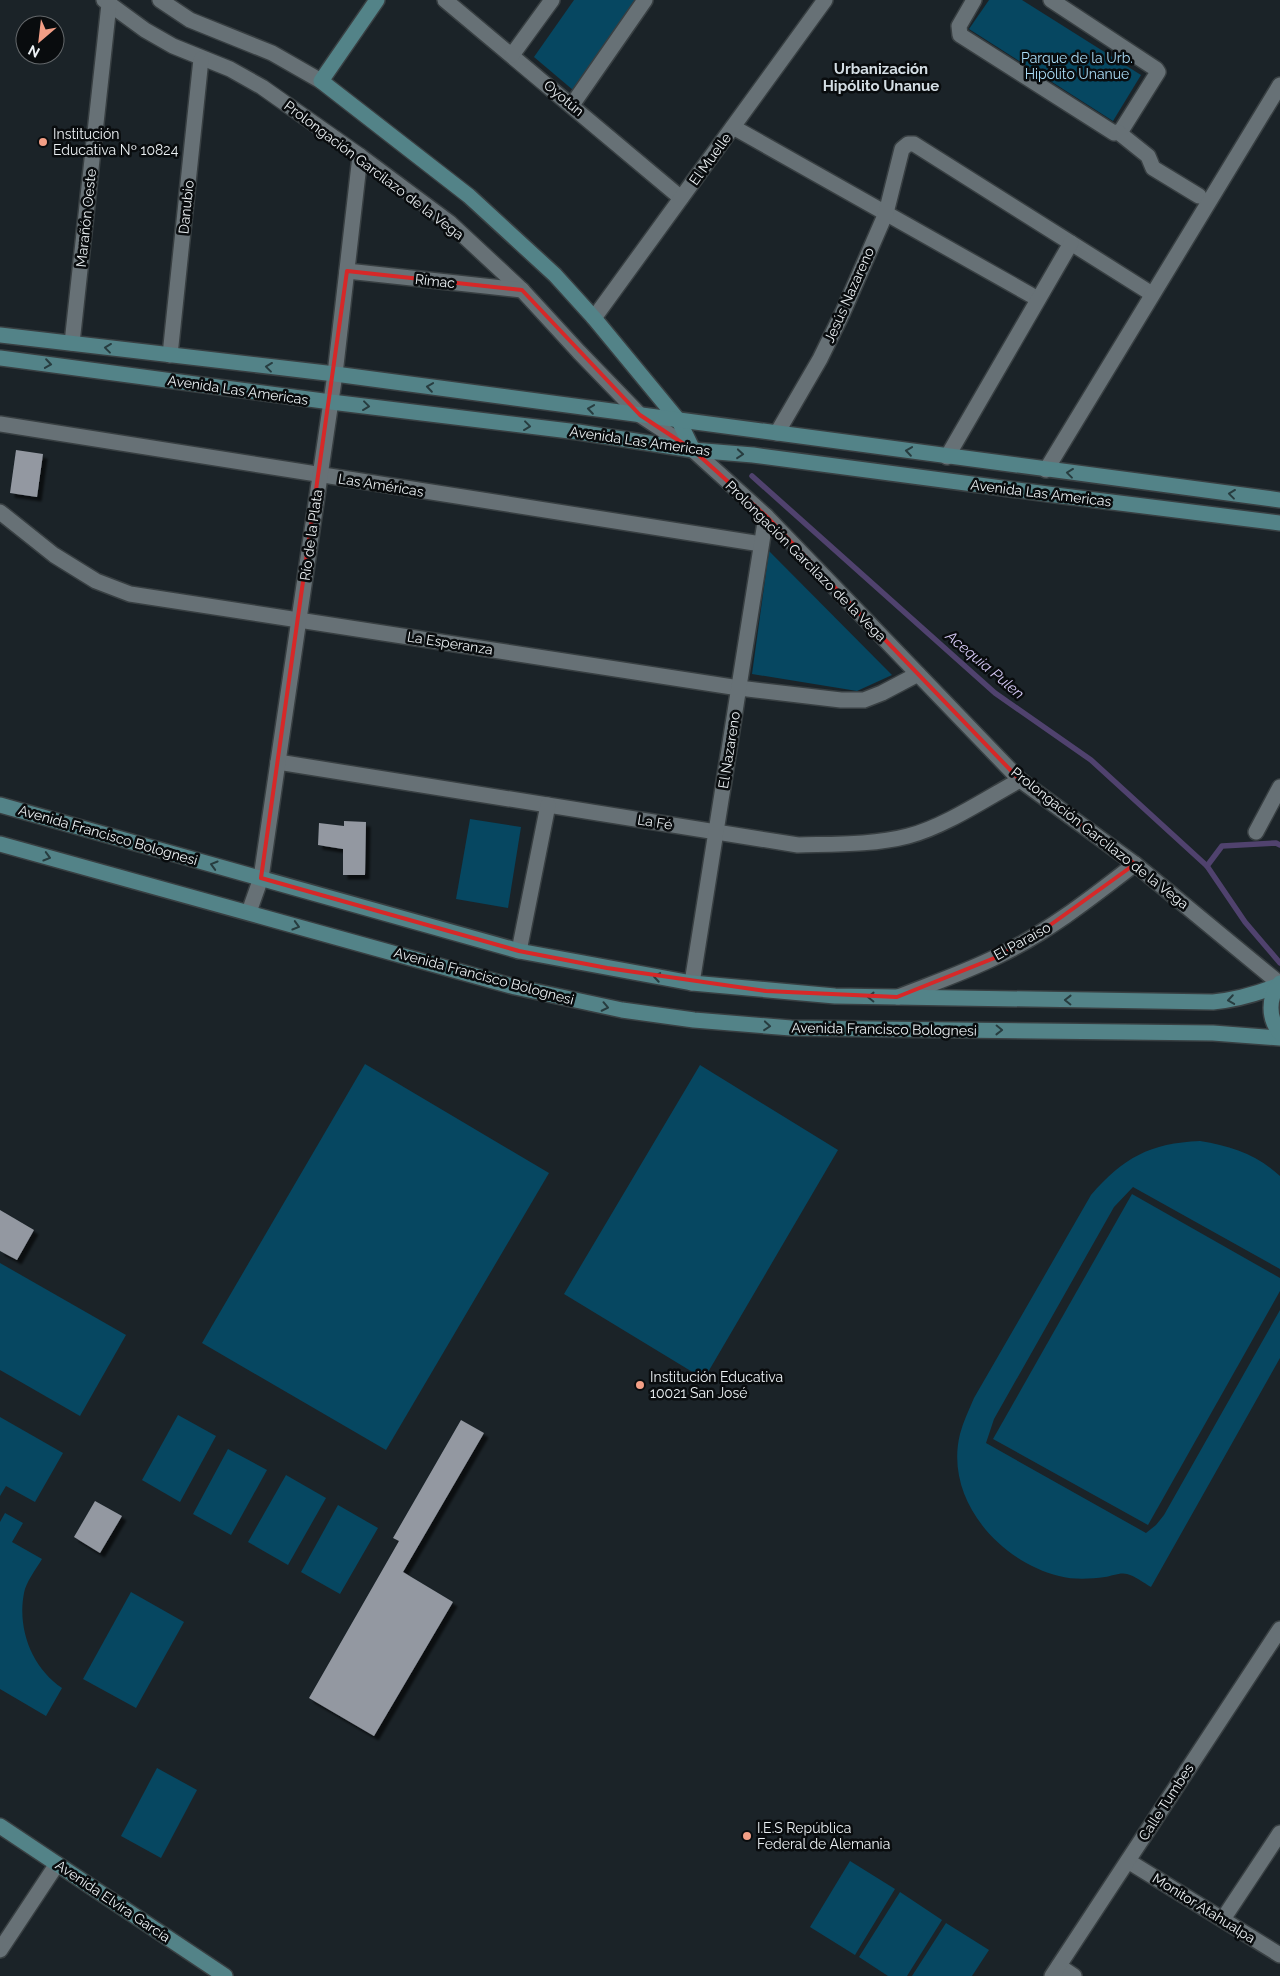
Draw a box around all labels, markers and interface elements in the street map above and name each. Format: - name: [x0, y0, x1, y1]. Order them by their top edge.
- north arrow: [15, 15, 65, 65]
- text: N: [25, 42, 42, 61]
- park label: Parque de la Urb. Hipólito Unanue: [1021, 50, 1133, 82]
- district label: Urbanización Hipólito Unanue: [823, 60, 939, 95]
- street label: Oyotún: [541, 77, 587, 119]
- street label: Prolongación Garcilazo de la Vega: [281, 97, 467, 243]
- place label: Institución Educativa Nº 10824: [53, 126, 179, 158]
- street label: El Muelle: [686, 130, 734, 188]
- marker: Institución Educativa Nº 10824: [37, 136, 49, 148]
- street label: Marañón Oeste: [73, 168, 99, 268]
- street label: Danubio: [175, 179, 197, 235]
- street label: Jesús Nazareno: [821, 245, 877, 345]
- street label: Rímac: [414, 271, 456, 291]
- one-way arrow: [103, 343, 111, 354]
- one-way arrow: [45, 358, 53, 369]
- one-way arrow: [265, 362, 273, 373]
- street label: Avenida Las Americas: [167, 372, 310, 408]
- one-way arrow: [426, 382, 434, 393]
- one-way arrow: [362, 400, 370, 411]
- one-way arrow: [587, 404, 595, 415]
- one-way arrow: [523, 420, 531, 431]
- street label: Avenida Las Americas: [569, 423, 712, 459]
- one-way arrow: [905, 446, 913, 457]
- one-way arrow: [736, 448, 744, 459]
- one-way arrow: [1066, 468, 1074, 479]
- street label: Las Américas: [337, 470, 425, 500]
- street label: Avenida Las Americas: [970, 476, 1113, 510]
- street label: Prolongación Garcilazo de la Vega: [722, 477, 890, 645]
- street label: Río de la Plata: [297, 488, 325, 582]
- one-way arrow: [1227, 489, 1235, 500]
- water label: Acequia Pulen: [941, 626, 1028, 703]
- street label: La Esperanza: [406, 628, 494, 658]
- street label: El Nazareno: [715, 710, 743, 790]
- street label: Prolongación Garcilazo de la Vega: [1008, 764, 1192, 912]
- street label: Avenida Francisco Bolognesi: [17, 802, 199, 868]
- street label: La Fé: [636, 811, 674, 833]
- one-way arrow: [42, 851, 51, 861]
- one-way arrow: [210, 860, 219, 871]
- street label: El Paraíso: [991, 919, 1053, 963]
- one-way arrow: [291, 920, 300, 930]
- street label: Avenida Francisco Bolognesi: [392, 944, 576, 1008]
- one-way arrow: [653, 973, 661, 983]
- one-way arrow: [867, 992, 874, 1002]
- one-way arrow: [1064, 994, 1072, 1005]
- one-way arrow: [1226, 994, 1235, 1004]
- one-way arrow: [601, 1001, 610, 1011]
- street label: Avenida Francisco Bolognesi: [791, 1019, 977, 1039]
- one-way arrow: [763, 1020, 771, 1031]
- one-way arrow: [995, 1025, 1003, 1036]
- place label: Institución Educativa 10021 San José: [650, 1369, 783, 1401]
- marker: Institución Educativa 10021 San José: [634, 1379, 646, 1391]
- street label: Calle Tumbes: [1135, 1760, 1197, 1843]
- place label: I.E.S República Federal de Alemania: [757, 1820, 890, 1852]
- marker: I.E.S República Federal de Alemania: [741, 1830, 753, 1842]
- street label: Avenida Elvira García: [53, 1857, 173, 1945]
- street label: Monitor Atahualpa: [1150, 1870, 1258, 1946]

